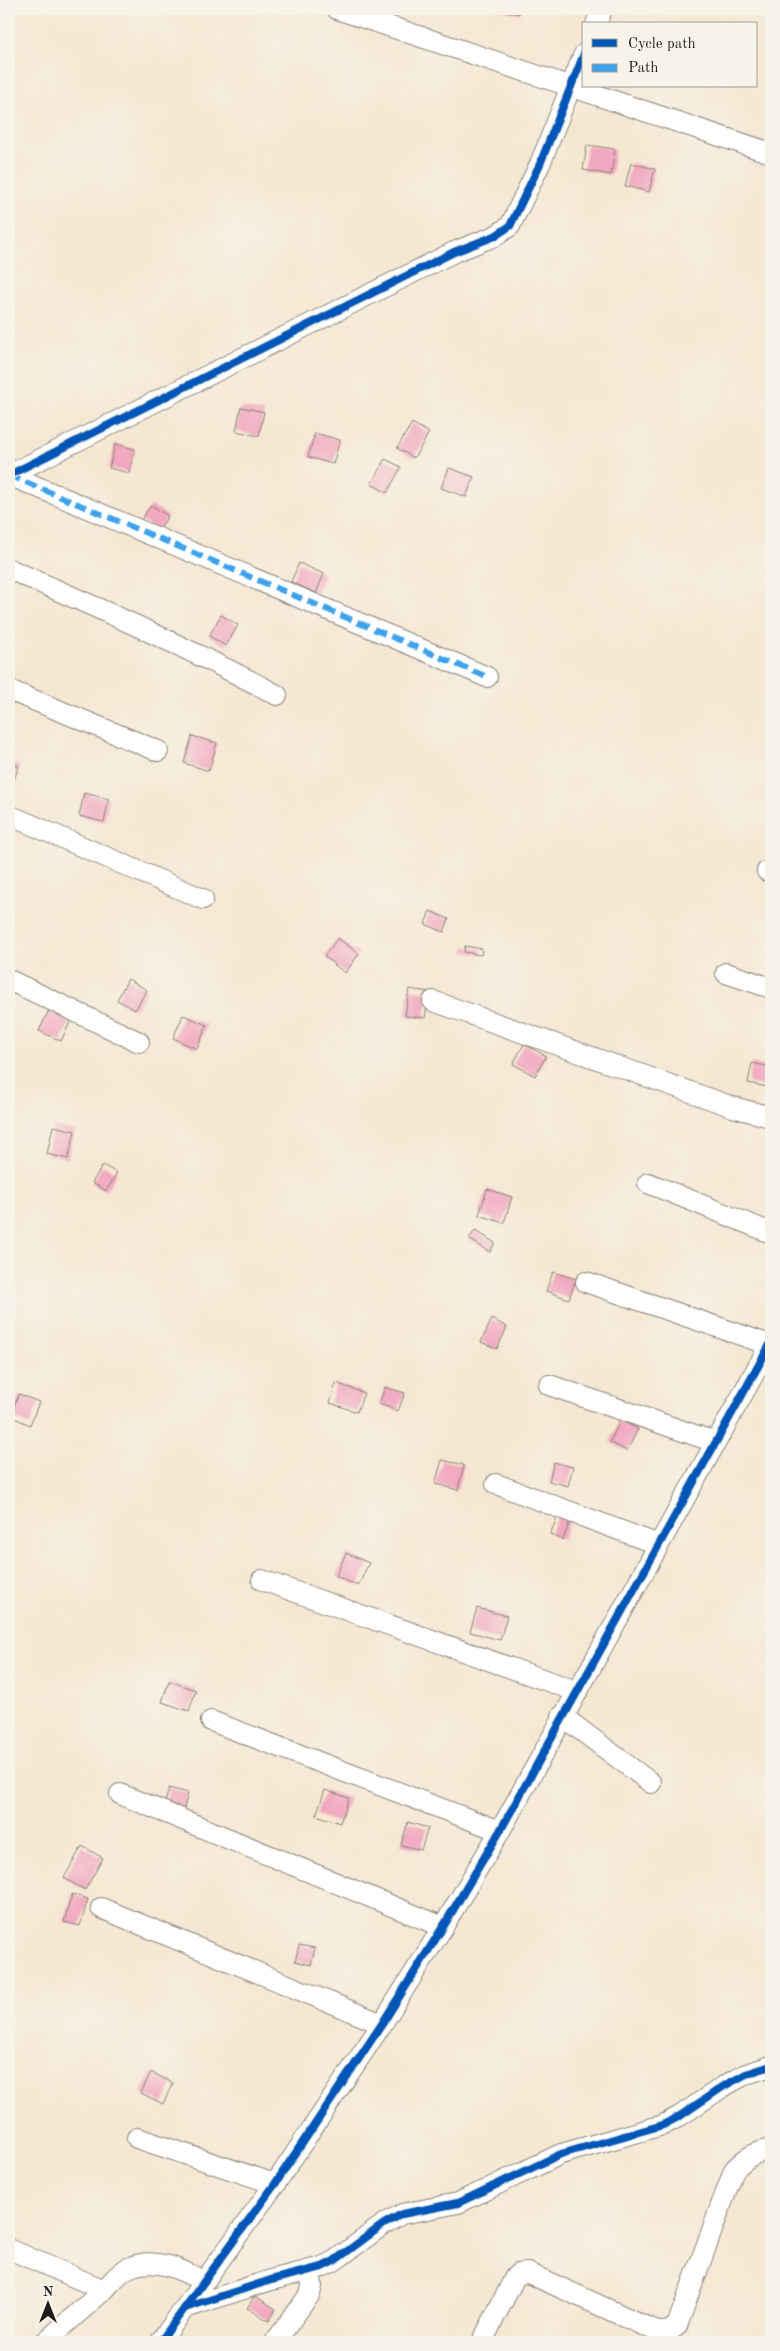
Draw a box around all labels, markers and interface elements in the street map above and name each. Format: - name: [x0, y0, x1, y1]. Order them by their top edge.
- legend: [582, 22, 758, 88]
- text: Cycle path: [628, 37, 696, 52]
- text: Path: [628, 61, 658, 76]
- north arrow: [22, 2278, 72, 2328]
- text: N: [43, 2285, 54, 2299]

